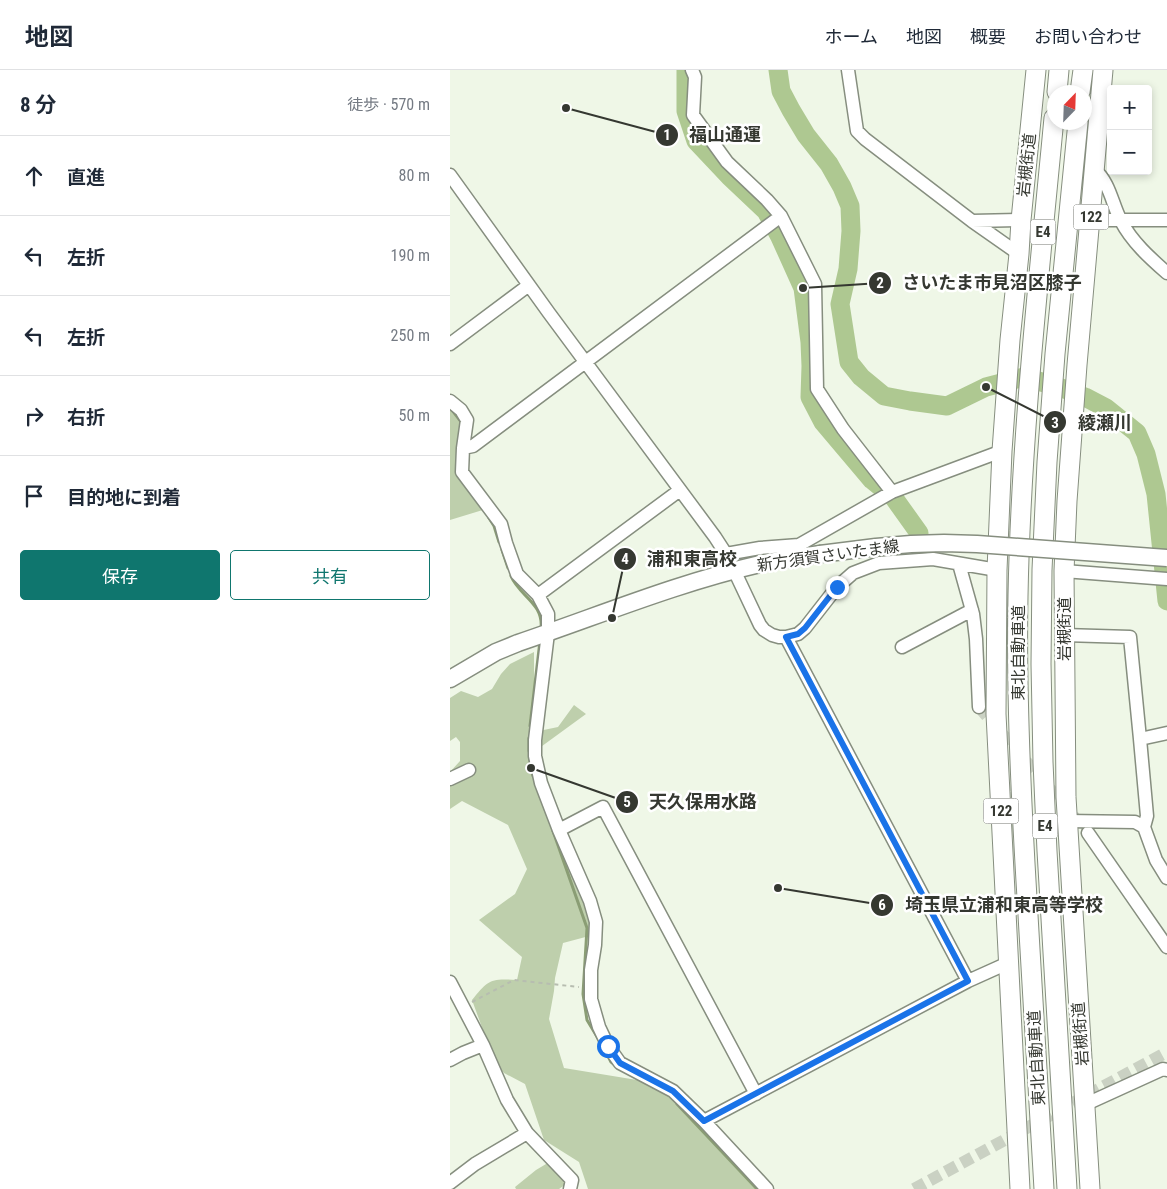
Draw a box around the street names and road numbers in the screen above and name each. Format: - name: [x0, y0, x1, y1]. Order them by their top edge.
- street label: 岩槻街道: [1014, 132, 1039, 198]
- road number: 122: [1074, 204, 1108, 230]
- road number: E4: [1030, 220, 1056, 244]
- street label: 新方須賀さいたま線: [756, 536, 900, 575]
- street label: 岩槻街道: [1055, 597, 1074, 661]
- street label: 東北自動車道: [1009, 605, 1028, 701]
- road number: 122: [984, 798, 1018, 824]
- road number: E4: [1032, 814, 1058, 838]
- street label: 岩槻街道: [1069, 1001, 1092, 1067]
- street label: 東北自動車道: [1024, 1010, 1048, 1106]

